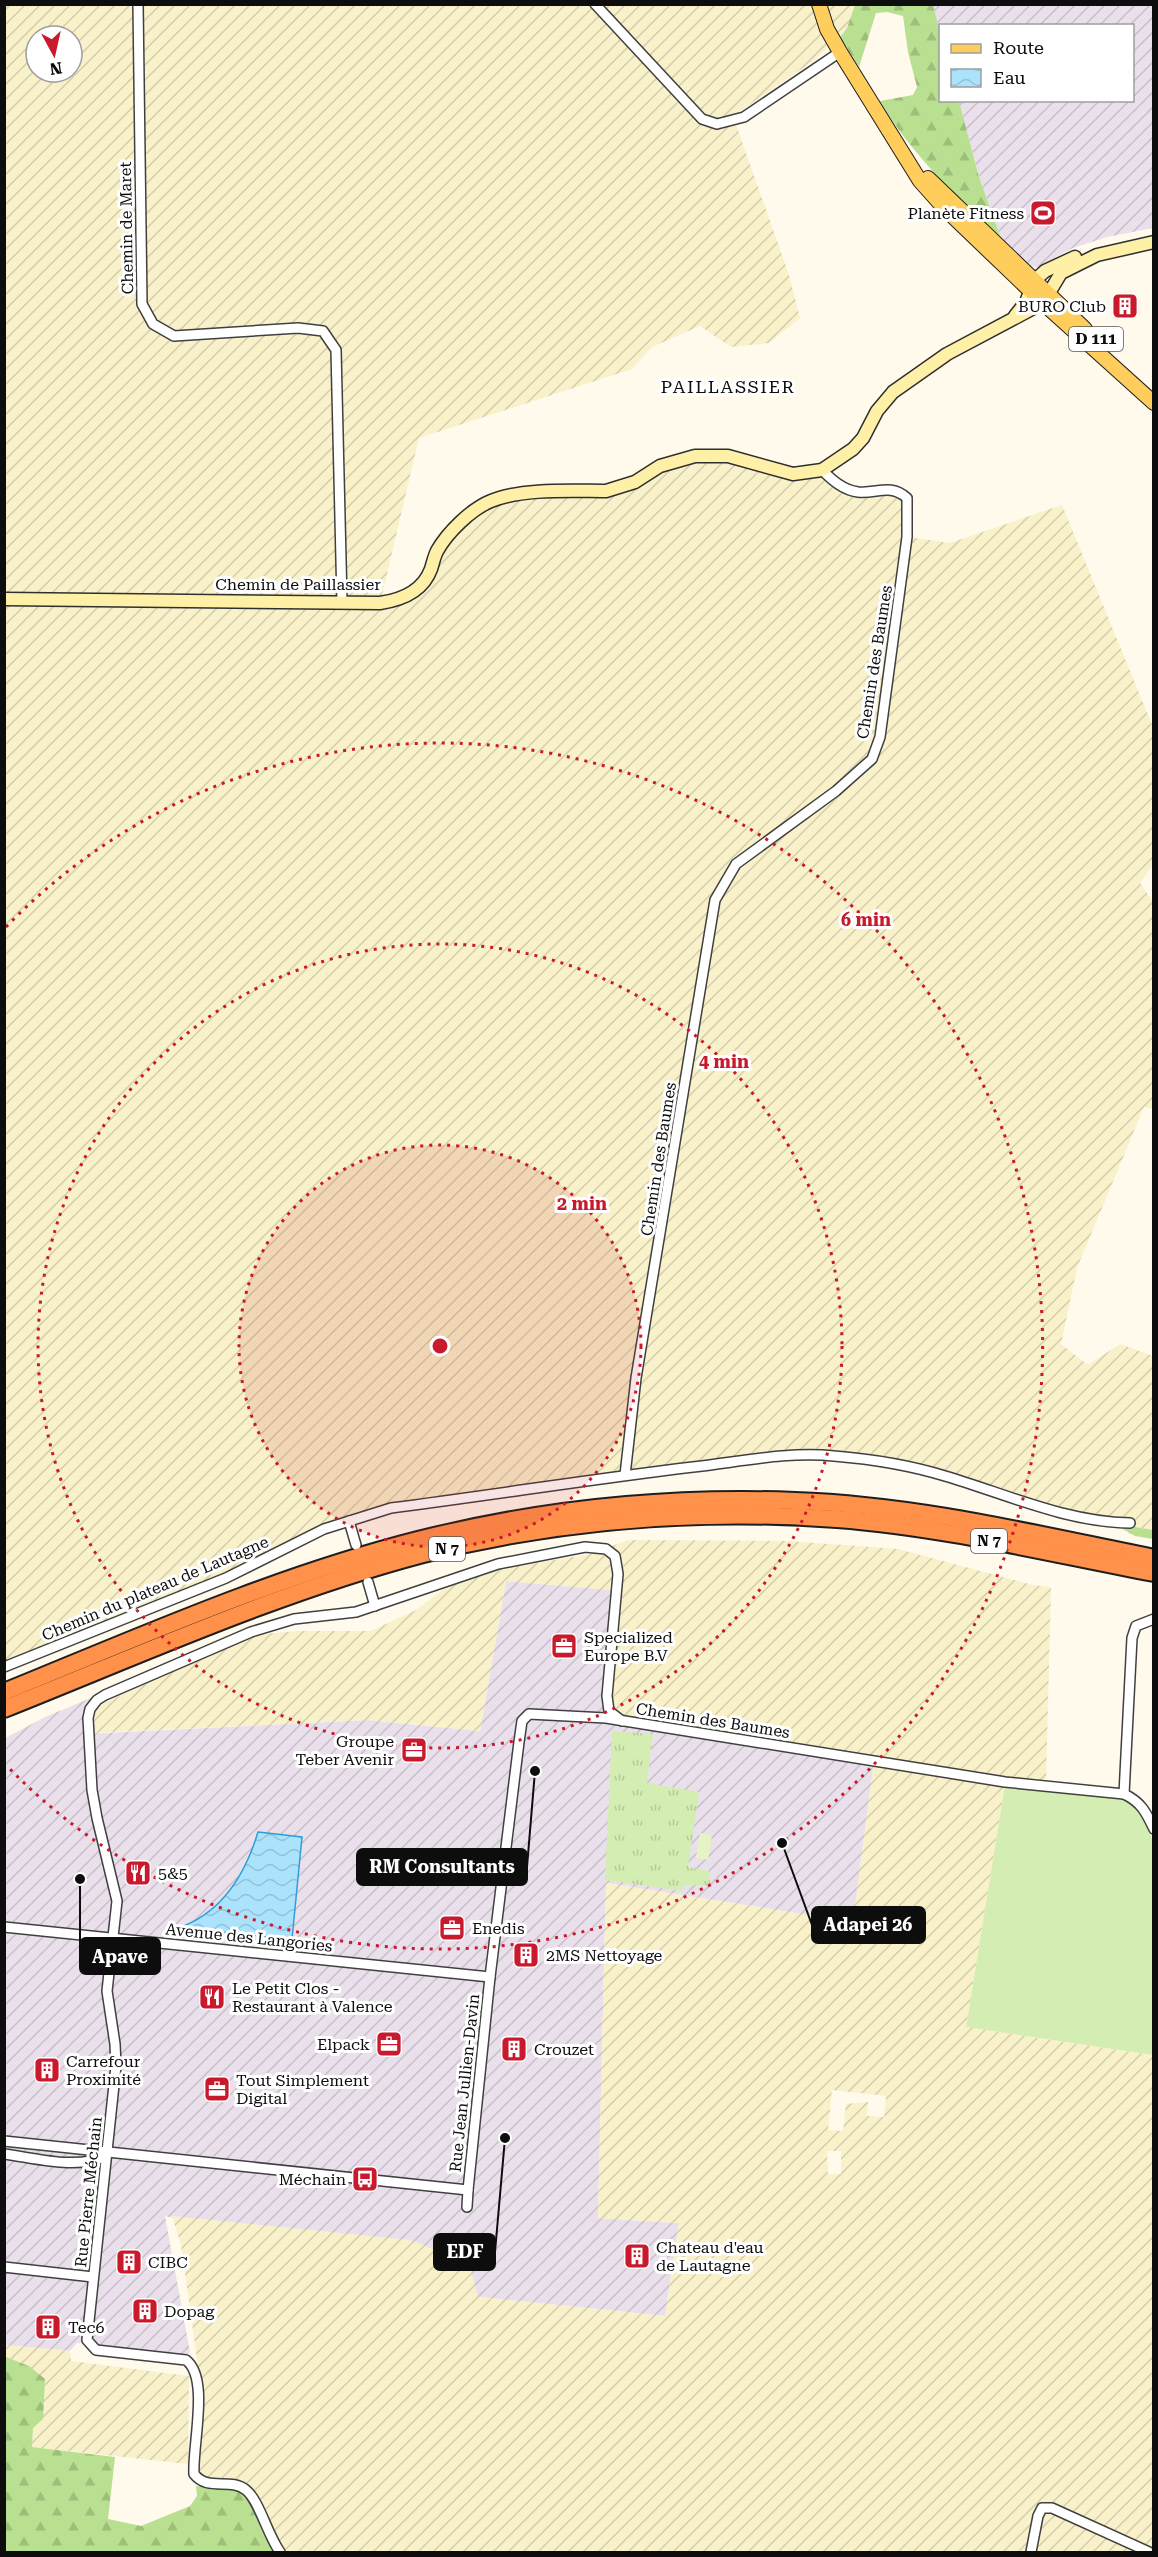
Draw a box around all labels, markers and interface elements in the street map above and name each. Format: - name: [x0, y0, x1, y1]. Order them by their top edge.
- north arrow: [24, 24, 84, 84]
- legend: [939, 24, 1134, 102]
- text: Route: [993, 37, 1044, 58]
- text: N: [49, 58, 63, 79]
- text: Eau: [993, 67, 1026, 88]
- street label: Chemin de Maret: [116, 161, 137, 294]
- sports icon: Planète Fitness: [1028, 198, 1058, 228]
- place label: Planète Fitness: [908, 204, 1024, 223]
- building icon: BURO Club: [1110, 291, 1140, 321]
- place label: BURO Club: [1018, 297, 1106, 316]
- road number: D 111: [1069, 327, 1123, 351]
- district label: PAILLASSIER: [661, 376, 795, 397]
- street label: Chemin de Paillassier: [215, 575, 381, 594]
- street label: Chemin des Baumes: [853, 583, 896, 740]
- text: 6 min: [841, 909, 891, 930]
- text: 4 min: [699, 1051, 749, 1072]
- street label: Chemin des Baumes: [637, 1080, 680, 1237]
- text: 2 min: [557, 1193, 607, 1214]
- centre of rings: [430, 1336, 450, 1356]
- road number: N 7: [971, 1529, 1007, 1553]
- street label: Chemin du plateau de Lautagne: [39, 1532, 272, 1645]
- road number: N 7: [429, 1537, 465, 1561]
- place label: Specialized Europe B.V: [584, 1628, 673, 1665]
- office icon: Specialized Europe B.V: [549, 1631, 579, 1661]
- street label: Chemin des Baumes: [635, 1699, 792, 1742]
- place label: Groupe Teber Avenir: [296, 1732, 394, 1769]
- office icon: Groupe Teber Avenir: [399, 1735, 429, 1765]
- callout: RM Consultants: [357, 1849, 527, 1885]
- text: RM Consultants: [369, 1856, 515, 1877]
- restaurant icon: 5&5: [123, 1858, 153, 1888]
- place label: 5&5: [158, 1864, 188, 1883]
- callout: Adapei 26: [812, 1907, 925, 1943]
- office icon: Enedis: [437, 1913, 467, 1943]
- text: Adapei 26: [824, 1914, 912, 1935]
- street label: Avenue des Langories: [165, 1919, 334, 1956]
- place label: Enedis: [472, 1919, 525, 1938]
- callout: Apave: [80, 1938, 160, 1974]
- building icon: 2MS Nettoyage: [511, 1940, 541, 1970]
- text: Apave: [92, 1946, 148, 1967]
- place label: 2MS Nettoyage: [546, 1946, 663, 1965]
- place label: Le Petit Clos - Restaurant à Valence: [232, 1979, 393, 2016]
- restaurant icon: Le Petit Clos - Restaurant à Valence: [197, 1982, 227, 2012]
- street label: Rue Jean Jullien-Davin: [446, 1993, 483, 2173]
- office icon: Elpack: [374, 2029, 404, 2059]
- building icon: Crouzet: [499, 2034, 529, 2064]
- place label: Elpack: [317, 2035, 370, 2054]
- place label: Crouzet: [534, 2040, 594, 2059]
- place label: Carrefour Proximité: [66, 2052, 141, 2089]
- building icon: Carrefour Proximité: [32, 2055, 62, 2085]
- place label: Tout Simplement Digital: [236, 2071, 369, 2108]
- office icon: Tout Simplement Digital: [202, 2074, 232, 2104]
- street label: Rue Pierre Méchain: [71, 2116, 106, 2268]
- bus stop icon: Méchain: [350, 2164, 380, 2194]
- place label: Méchain: [279, 2170, 346, 2189]
- callout: EDF: [434, 2234, 495, 2270]
- place label: Chateau d'eau de Lautagne: [656, 2238, 764, 2275]
- text: EDF: [446, 2241, 484, 2262]
- building icon: Chateau d'eau de Lautagne: [622, 2241, 652, 2271]
- building icon: CIBC: [114, 2247, 144, 2277]
- place label: CIBC: [148, 2253, 188, 2272]
- building icon: Dopag: [130, 2296, 160, 2326]
- place label: Dopag: [164, 2302, 215, 2321]
- building icon: Tec6: [33, 2312, 63, 2342]
- place label: Tec6: [68, 2318, 104, 2337]

